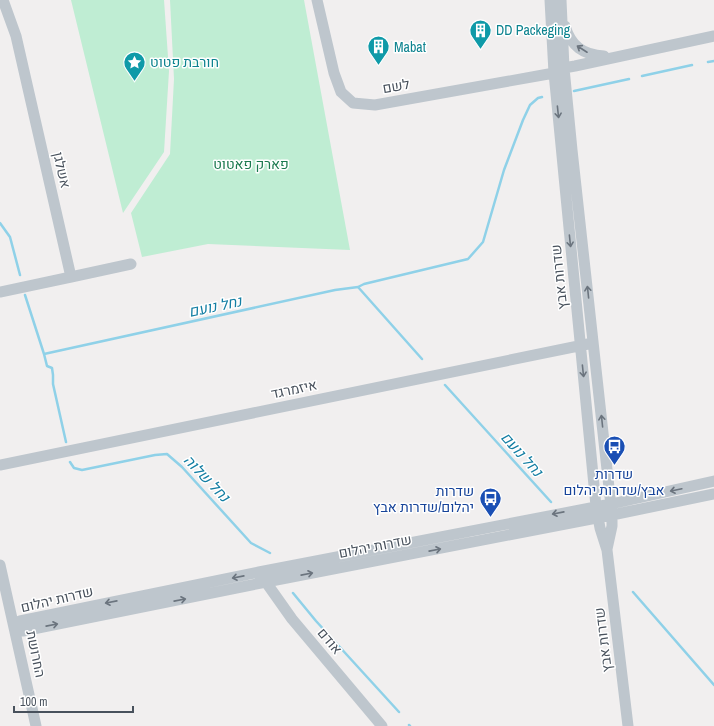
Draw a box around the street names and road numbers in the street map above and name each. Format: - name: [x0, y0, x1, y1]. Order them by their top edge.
- street label: לשם: [381, 75, 411, 97]
- street label: אשלגן: [49, 150, 75, 190]
- street label: שדרות אבץ: [547, 244, 571, 310]
- street label: איזמרגד: [269, 375, 319, 403]
- street label: שדרות יהלום: [337, 530, 413, 562]
- street label: שדרות יהלום: [19, 582, 95, 616]
- street label: שדרות אבץ: [590, 607, 616, 673]
- street label: אודם: [314, 624, 346, 658]
- street label: החרושת: [22, 629, 50, 679]

